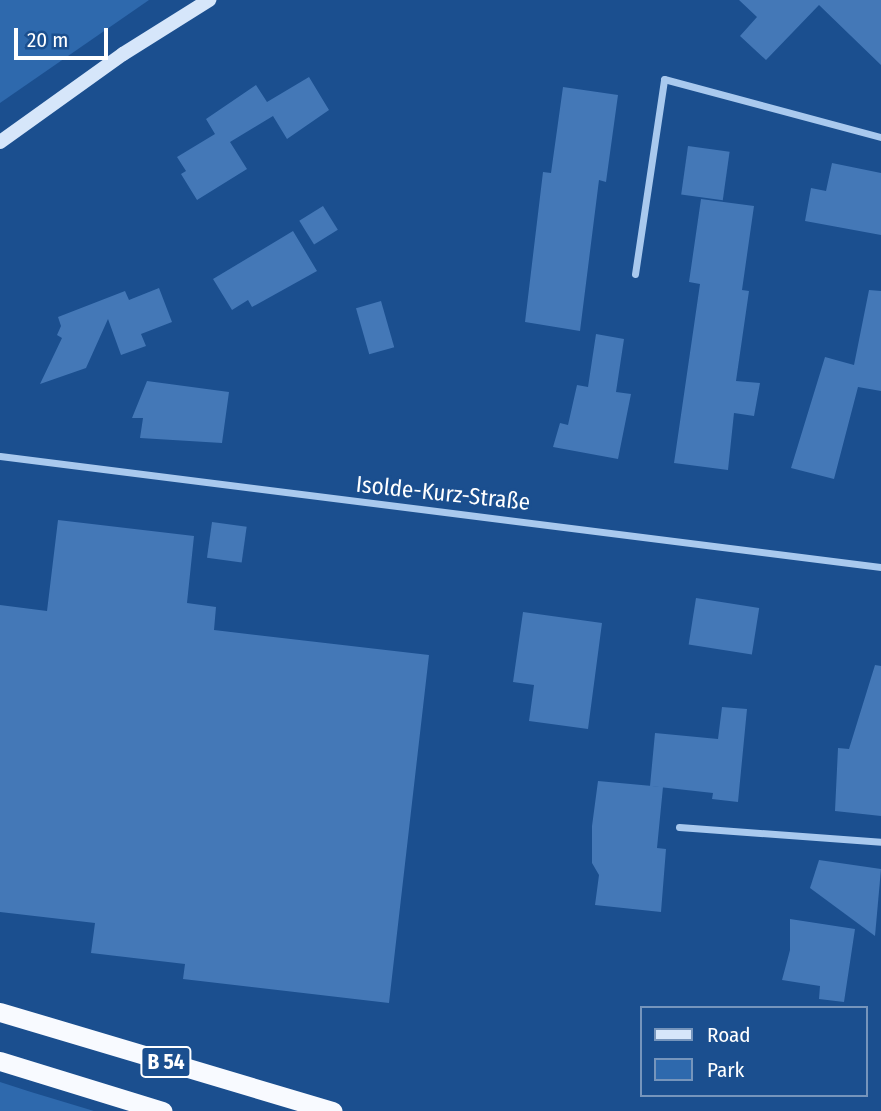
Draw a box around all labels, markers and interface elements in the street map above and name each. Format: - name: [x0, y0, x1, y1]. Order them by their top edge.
- scale bar: [18, 14, 112, 58]
- text: 20 m: [27, 27, 68, 53]
- street label: Isolde-Kurz-Straße: [355, 470, 531, 516]
- legend: [640, 1006, 867, 1097]
- text: Road: [707, 1022, 751, 1048]
- road number: B 54: [140, 1044, 192, 1080]
- text: Park: [707, 1057, 744, 1083]

